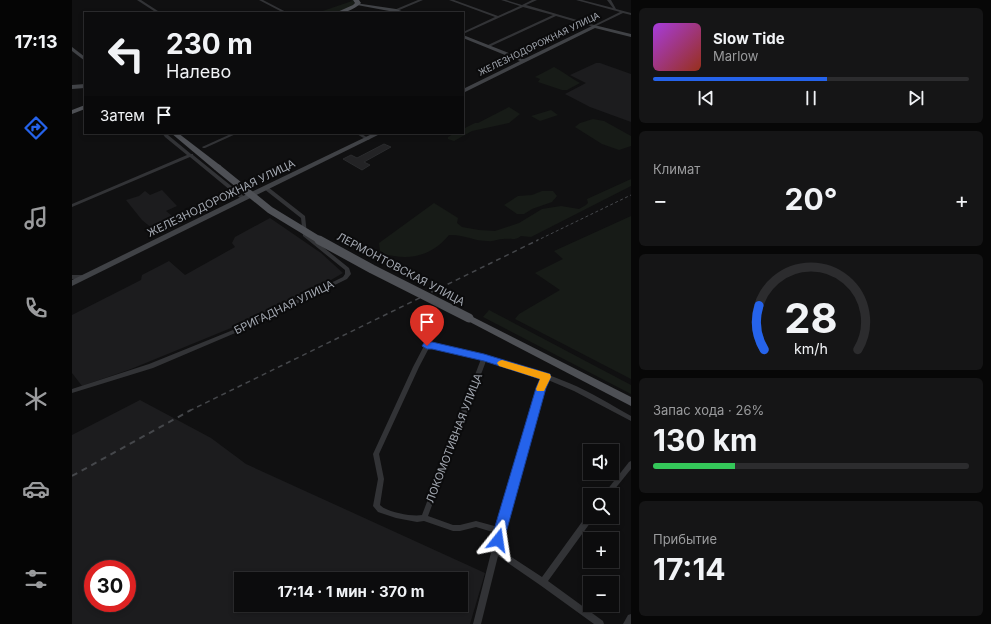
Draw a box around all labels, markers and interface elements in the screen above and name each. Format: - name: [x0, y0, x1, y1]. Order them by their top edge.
- street label: ЖЕЛЕЗНОДОРОЖНАЯ УЛИЦА: [476, 9, 601, 78]
- text: 230 m: [166, 27, 253, 61]
- icon: left: [100, 28, 152, 80]
- text: Slow Tide: [713, 29, 785, 48]
- text: 17:13: [14, 31, 58, 52]
- text: Marlow: [713, 48, 759, 64]
- text: Налево: [166, 61, 231, 82]
- icon: previous: [695, 87, 717, 109]
- icon: pause: [800, 87, 822, 109]
- icon: next: [905, 87, 927, 109]
- icon: arrive: [153, 104, 175, 126]
- text: Затем: [100, 106, 145, 125]
- icon: directions: [22, 114, 50, 142]
- street label: ЖЕЛЕЗНОДОРОЖНАЯ УЛИЦА: [145, 156, 298, 240]
- text: Климат: [653, 161, 700, 177]
- text: 20°: [785, 181, 837, 217]
- text: −: [653, 187, 668, 213]
- text: +: [954, 187, 969, 213]
- icon: music: [22, 204, 50, 232]
- street label: ЛЕРМОНТОВСКАЯ УЛИЦА: [335, 229, 468, 309]
- street label: БРИГАДНАЯ УЛИЦА: [232, 277, 337, 337]
- text: 28: [784, 293, 838, 343]
- icon: phone: [22, 294, 50, 322]
- pin: [410, 305, 444, 346]
- icon: arrive: [416, 311, 438, 333]
- text: km/h: [794, 340, 828, 357]
- street label: ЛОКОМОТИВНАЯ УЛИЦА: [423, 371, 485, 505]
- icon: climate: [22, 385, 50, 413]
- text: Запас хода · 26%: [653, 402, 764, 418]
- text: 130 km: [653, 422, 757, 458]
- map controls: [583, 444, 619, 612]
- button: sound: [583, 444, 619, 480]
- icon: car: [22, 475, 50, 503]
- button: search: [583, 488, 619, 524]
- position arrow: [477, 519, 519, 561]
- text: Прибытие: [653, 531, 717, 547]
- button: +: [583, 532, 619, 568]
- text: 17:14: [653, 551, 726, 587]
- speed limit sign: 30: [84, 560, 136, 612]
- icon: filters: [22, 565, 50, 593]
- button: −: [583, 576, 619, 612]
- text: 17:14 · 1 мин · 370 m: [278, 582, 424, 601]

